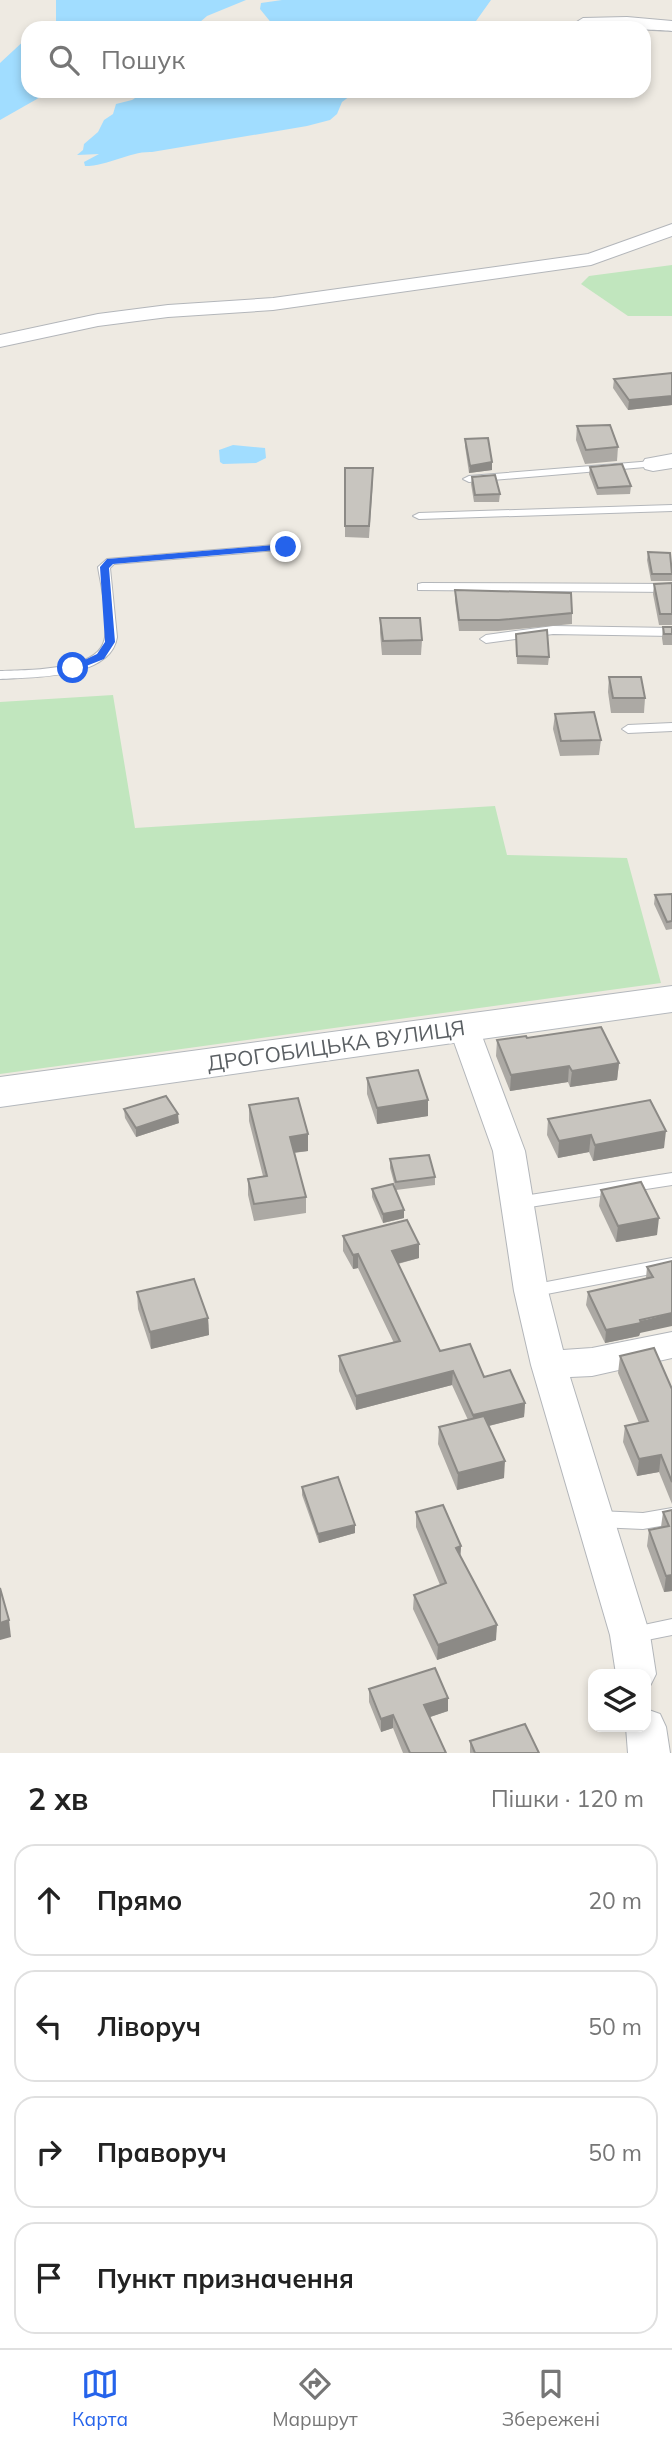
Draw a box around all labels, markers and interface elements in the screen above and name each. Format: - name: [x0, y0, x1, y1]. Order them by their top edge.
- search box: [21, 21, 651, 98]
- icon: search: [45, 41, 83, 79]
- text: Пошук: [101, 43, 185, 76]
- route end: [270, 531, 301, 562]
- route start: [57, 652, 88, 683]
- street label: ДРОГОБИЦЬКА ВУЛИЦЯ: [205, 1014, 467, 1076]
- map controls: [588, 1669, 651, 1732]
- button: layers: [588, 1669, 651, 1732]
- text: 2 хв: [28, 1780, 88, 1818]
- text: Пішки · 120 m: [491, 1784, 644, 1813]
- icon: ahead: [30, 1881, 68, 1919]
- text: Прямо: [97, 1884, 182, 1917]
- text: 20 m: [588, 1886, 642, 1915]
- icon: left: [30, 2007, 68, 2045]
- text: Ліворуч: [97, 2010, 201, 2043]
- text: 50 m: [588, 2012, 642, 2041]
- icon: right: [30, 2133, 68, 2171]
- text: Праворуч: [97, 2136, 227, 2169]
- text: 50 m: [588, 2138, 642, 2167]
- icon: arrive: [30, 2259, 68, 2297]
- text: Пункт призначення: [97, 2262, 354, 2295]
- tab: Карта: [72, 2365, 128, 2431]
- tab: Маршрут: [272, 2365, 358, 2431]
- tab: Збережені: [502, 2365, 600, 2431]

